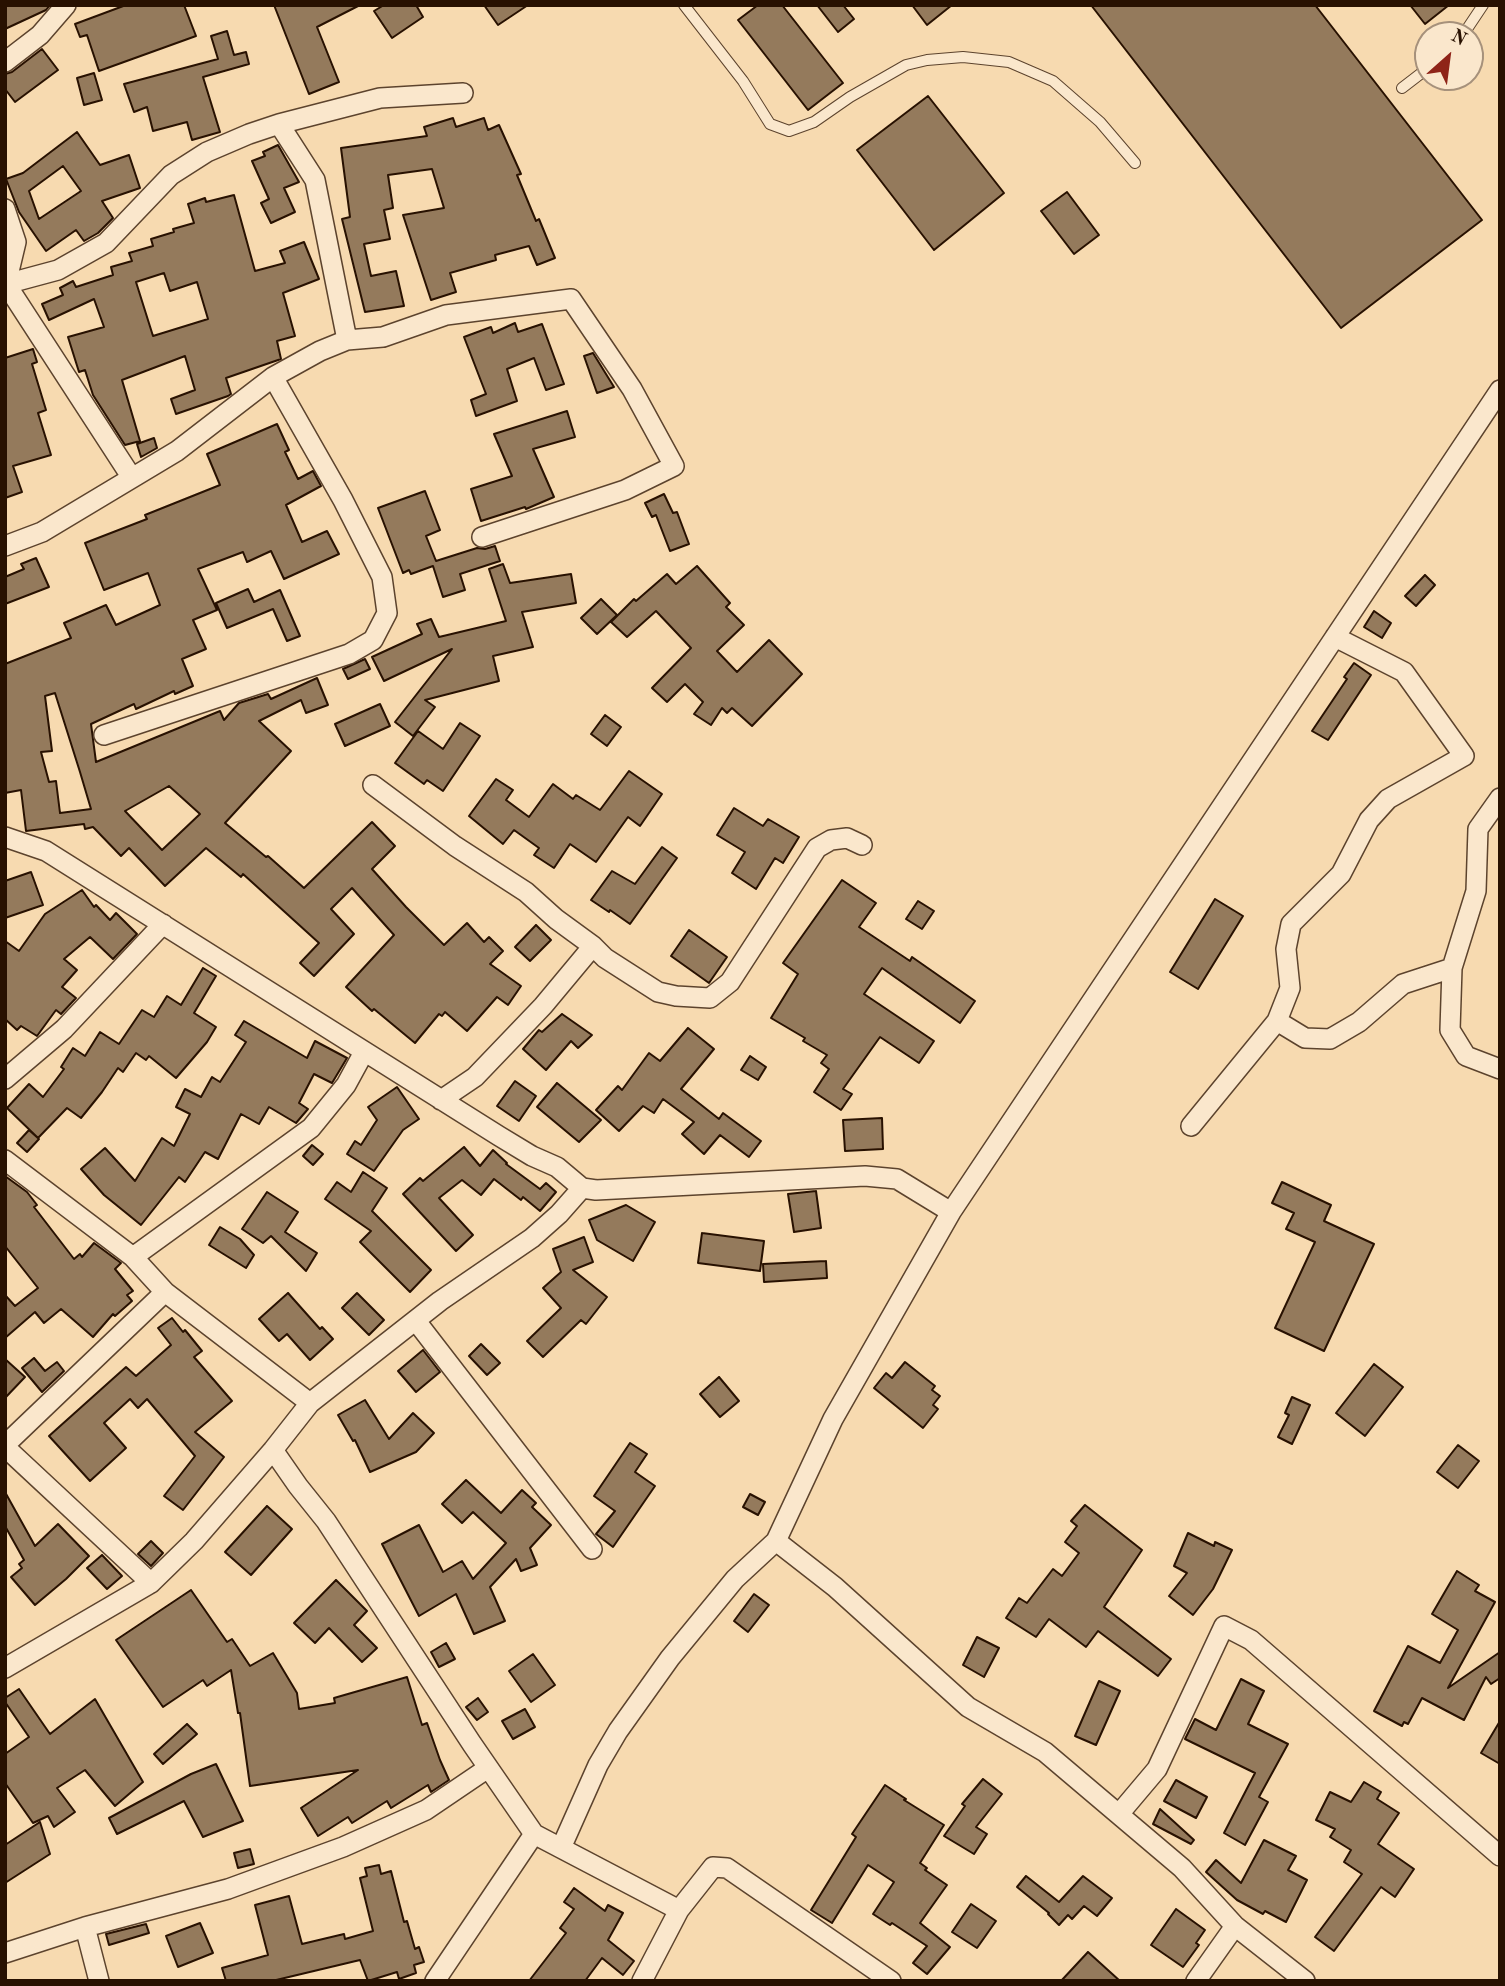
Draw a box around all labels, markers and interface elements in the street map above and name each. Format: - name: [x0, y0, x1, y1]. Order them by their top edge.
- north arrow: [1414, 21, 1484, 91]
- text: N: [1447, 27, 1469, 51]

